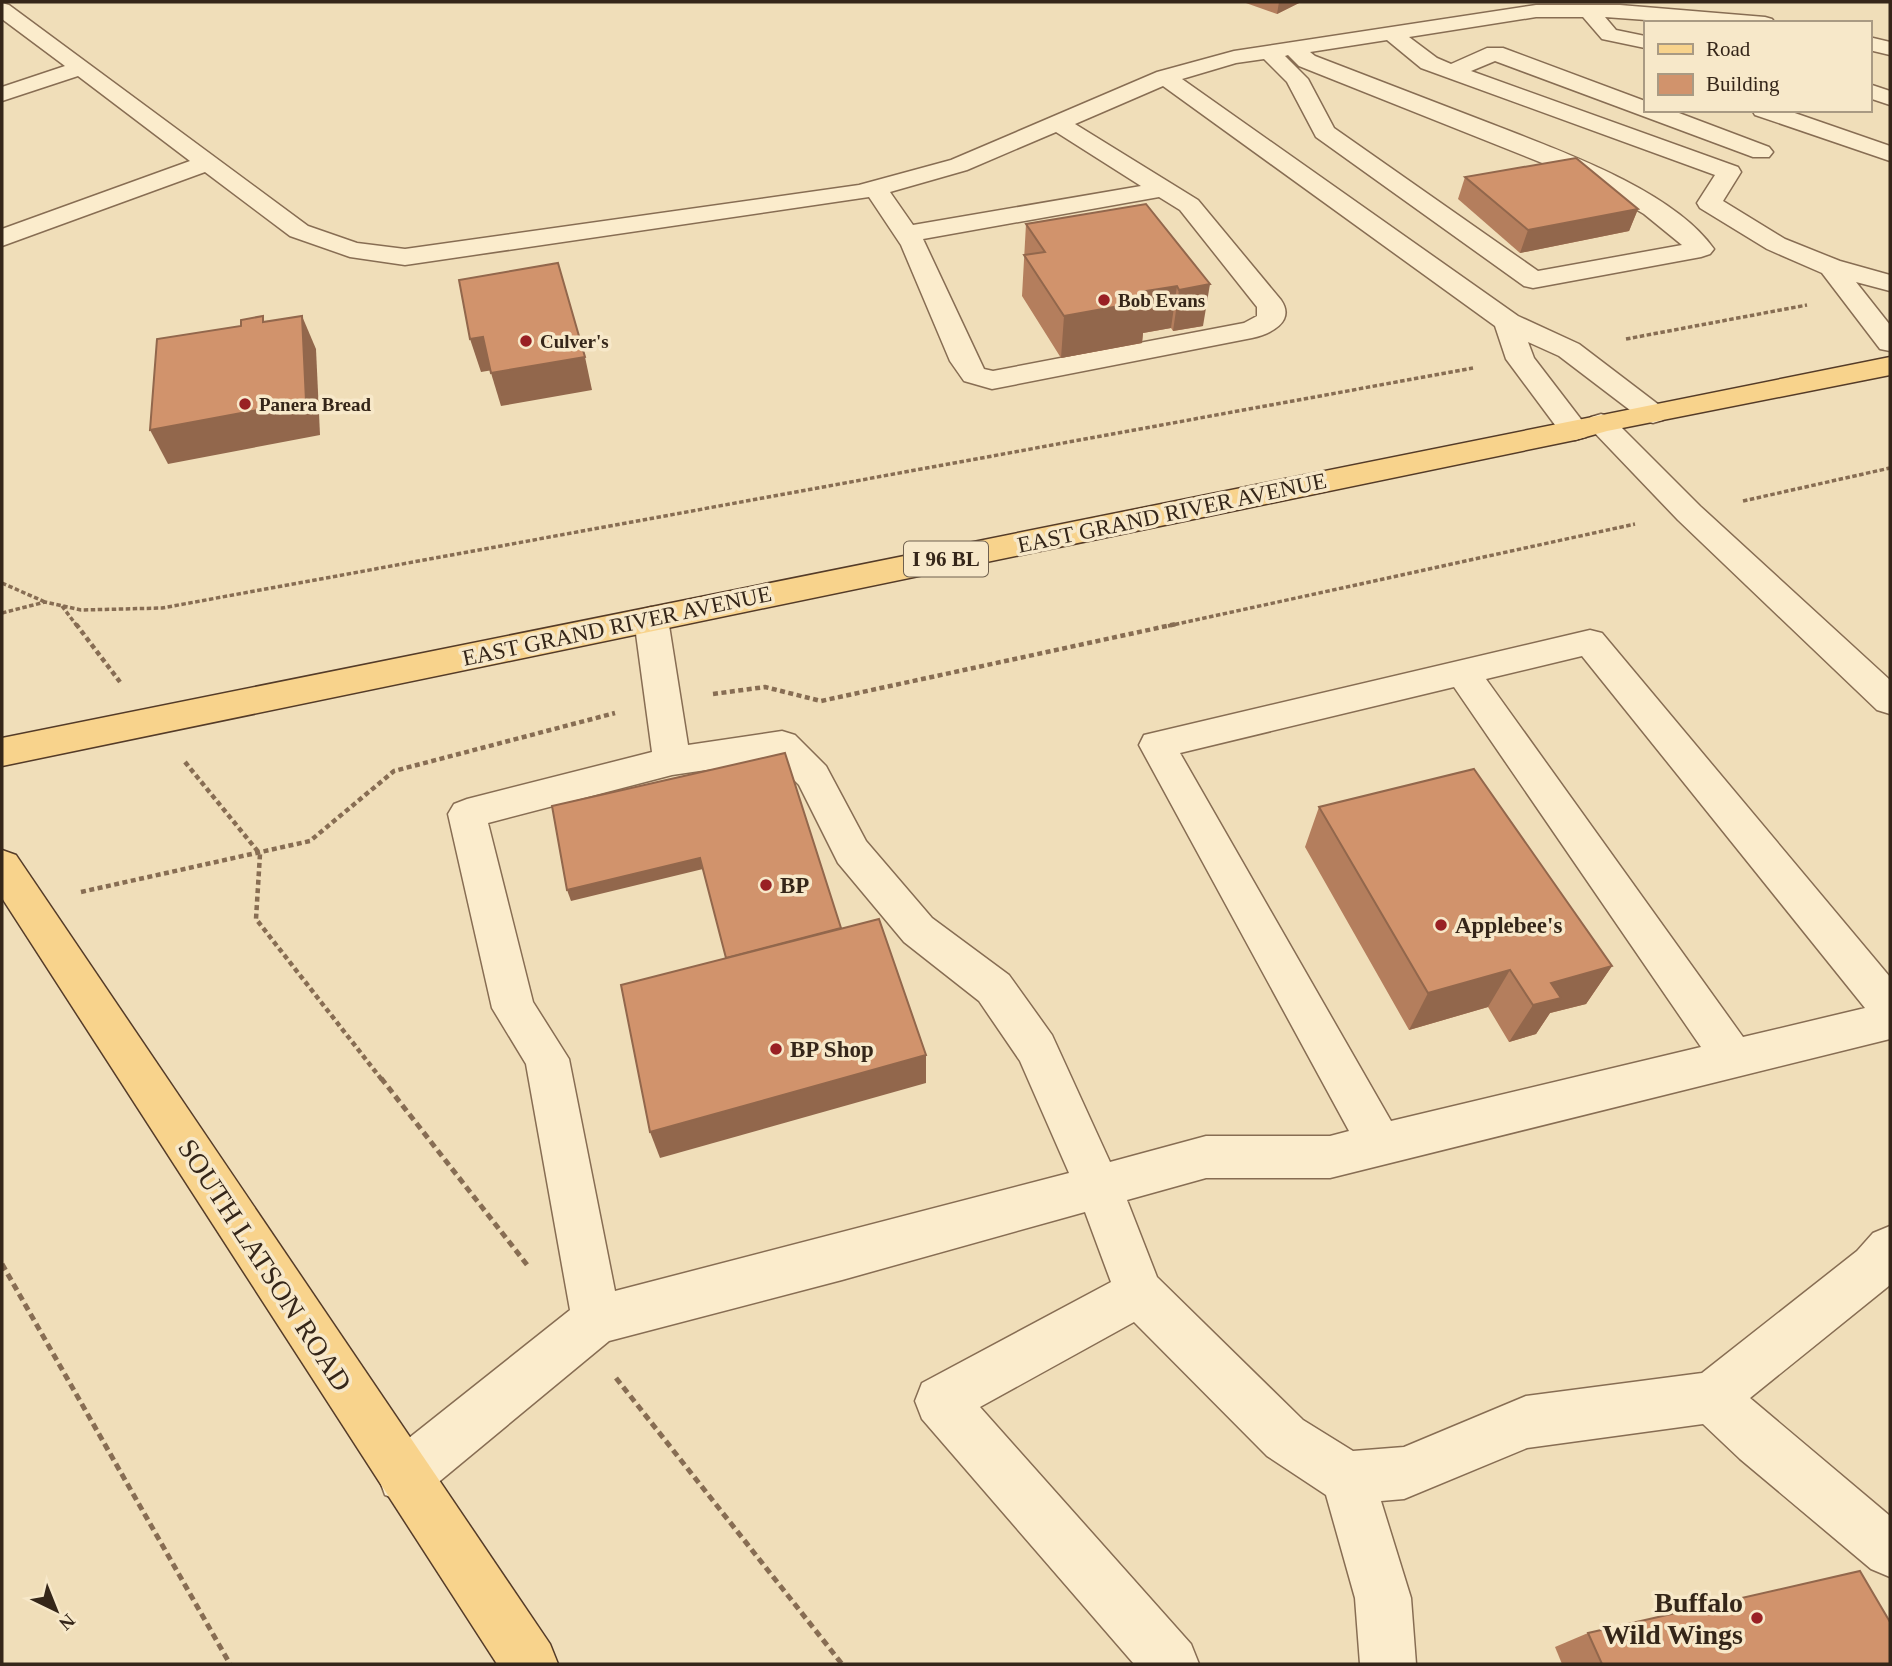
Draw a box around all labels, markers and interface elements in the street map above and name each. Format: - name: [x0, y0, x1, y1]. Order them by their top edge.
- legend: [1644, 21, 1871, 112]
- text: Road: [1706, 37, 1751, 61]
- text: Building: [1706, 72, 1780, 96]
- place label: Bob Evans: [1118, 290, 1205, 311]
- marker: Bob Evans: [1096, 292, 1112, 308]
- place label: Culver's: [540, 331, 609, 352]
- marker: Culver's: [518, 333, 534, 349]
- place label: Panera Bread: [259, 394, 371, 415]
- marker: Panera Bread: [237, 396, 253, 412]
- street label: EAST GRAND RIVER AVENUE: [1015, 468, 1329, 558]
- road number: I 96 BL: [904, 542, 988, 576]
- street label: EAST GRAND RIVER AVENUE: [460, 581, 774, 671]
- place label: BP: [780, 873, 809, 898]
- marker: BP: [758, 877, 774, 893]
- place label: Applebee's: [1455, 913, 1562, 938]
- marker: Applebee's: [1433, 917, 1449, 933]
- place label: BP Shop: [790, 1037, 874, 1062]
- marker: BP Shop: [768, 1041, 784, 1057]
- street label: SOUTH LATSON ROAD: [172, 1133, 358, 1397]
- north arrow: [21, 1575, 91, 1645]
- place label: Buffalo Wild Wings: [1602, 1587, 1743, 1650]
- text: N: [55, 1610, 79, 1635]
- marker: Buffalo Wild Wings: [1749, 1610, 1765, 1626]

